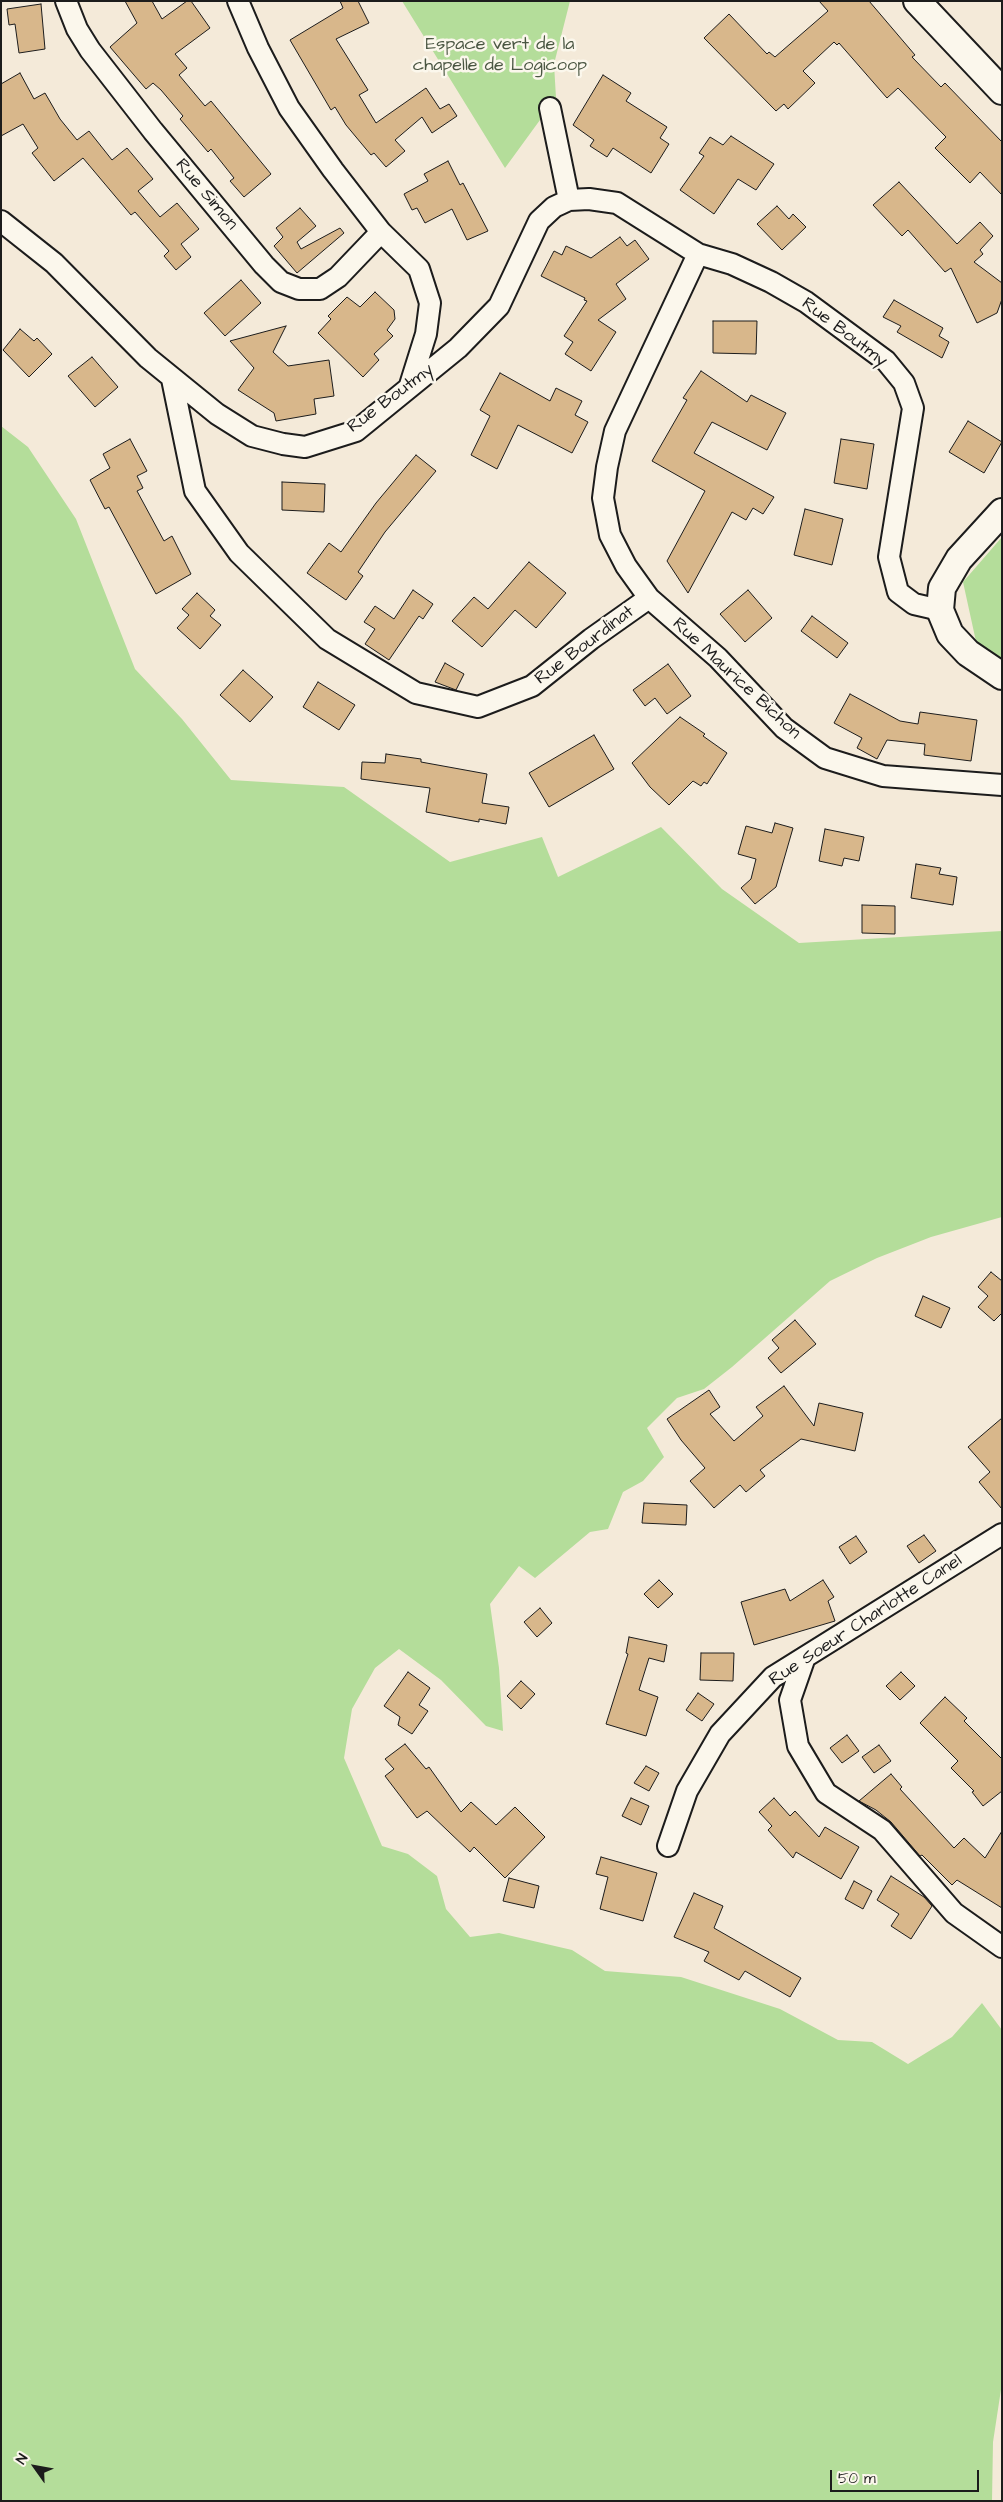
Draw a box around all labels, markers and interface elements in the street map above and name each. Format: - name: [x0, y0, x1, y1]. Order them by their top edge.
- park label: Espace vert de la chapelle de Logicoop: [413, 34, 587, 76]
- street label: Rue Simon: [170, 155, 242, 235]
- street label: Rue Boutmy: [797, 294, 891, 372]
- street label: Rue Boutmy: [344, 360, 438, 438]
- street label: Rue Bourdinat: [531, 602, 639, 690]
- street label: Rue Maurice Bichon: [667, 614, 805, 744]
- street label: Rue Soeur Charlotte Canel: [766, 1551, 966, 1691]
- north arrow: [10, 2442, 60, 2492]
- text: N: [11, 2450, 33, 2468]
- scale bar: [833, 2460, 982, 2492]
- text: 50 m: [838, 2468, 876, 2489]

